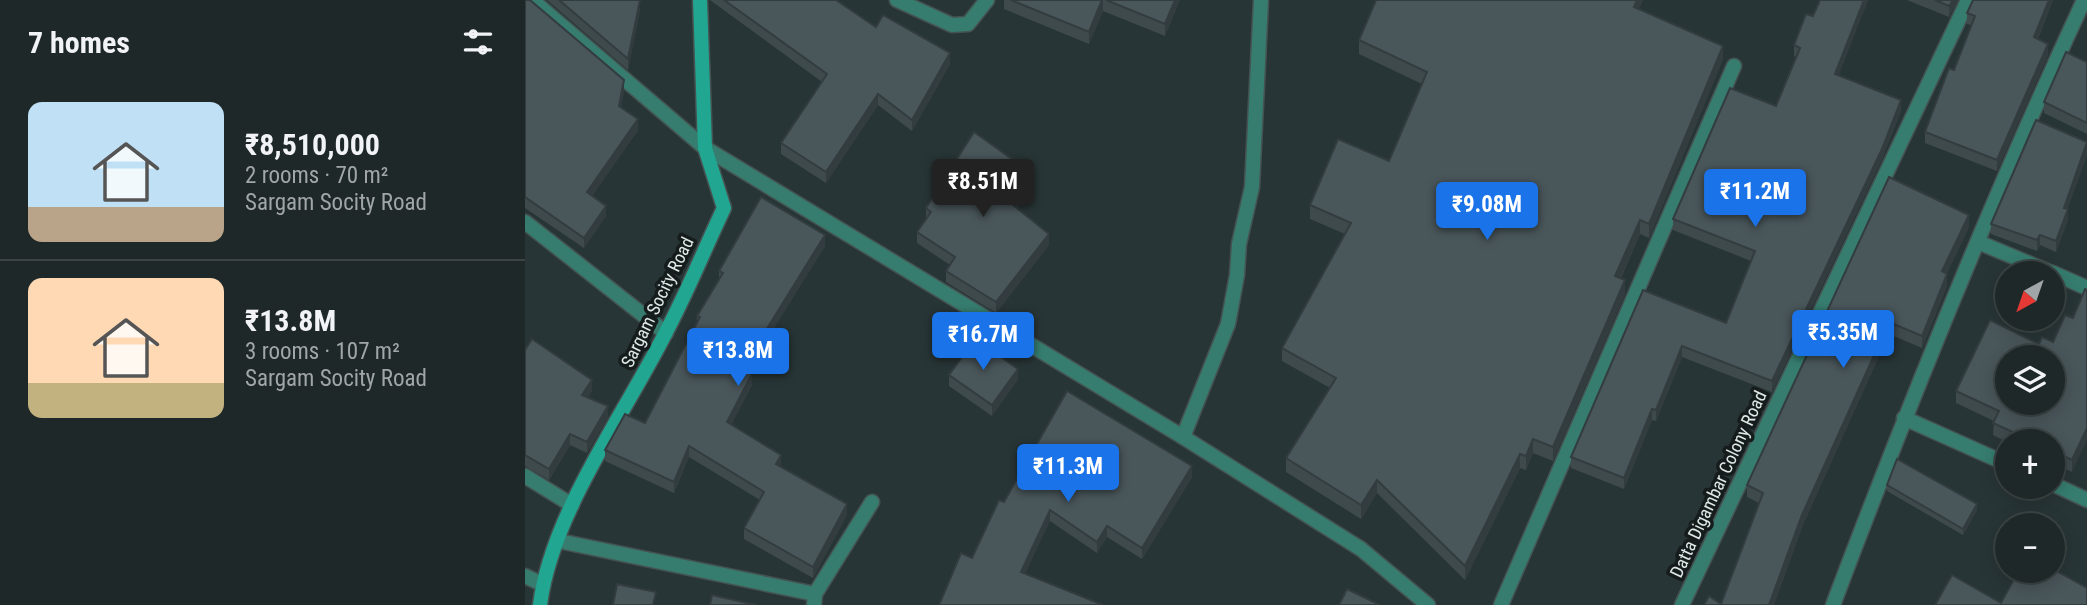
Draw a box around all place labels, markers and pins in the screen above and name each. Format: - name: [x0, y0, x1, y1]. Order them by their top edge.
- pin: ₹8.51M: [926, 160, 1040, 219]
- pin: ₹11.2M: [1698, 170, 1812, 229]
- pin: ₹9.08M: [1430, 182, 1544, 242]
- pin: ₹5.35M: [1786, 310, 1900, 370]
- pin: ₹16.7M: [926, 312, 1040, 372]
- pin: ₹13.8M: [681, 328, 795, 388]
- pin: ₹11.3M: [1011, 444, 1125, 504]

